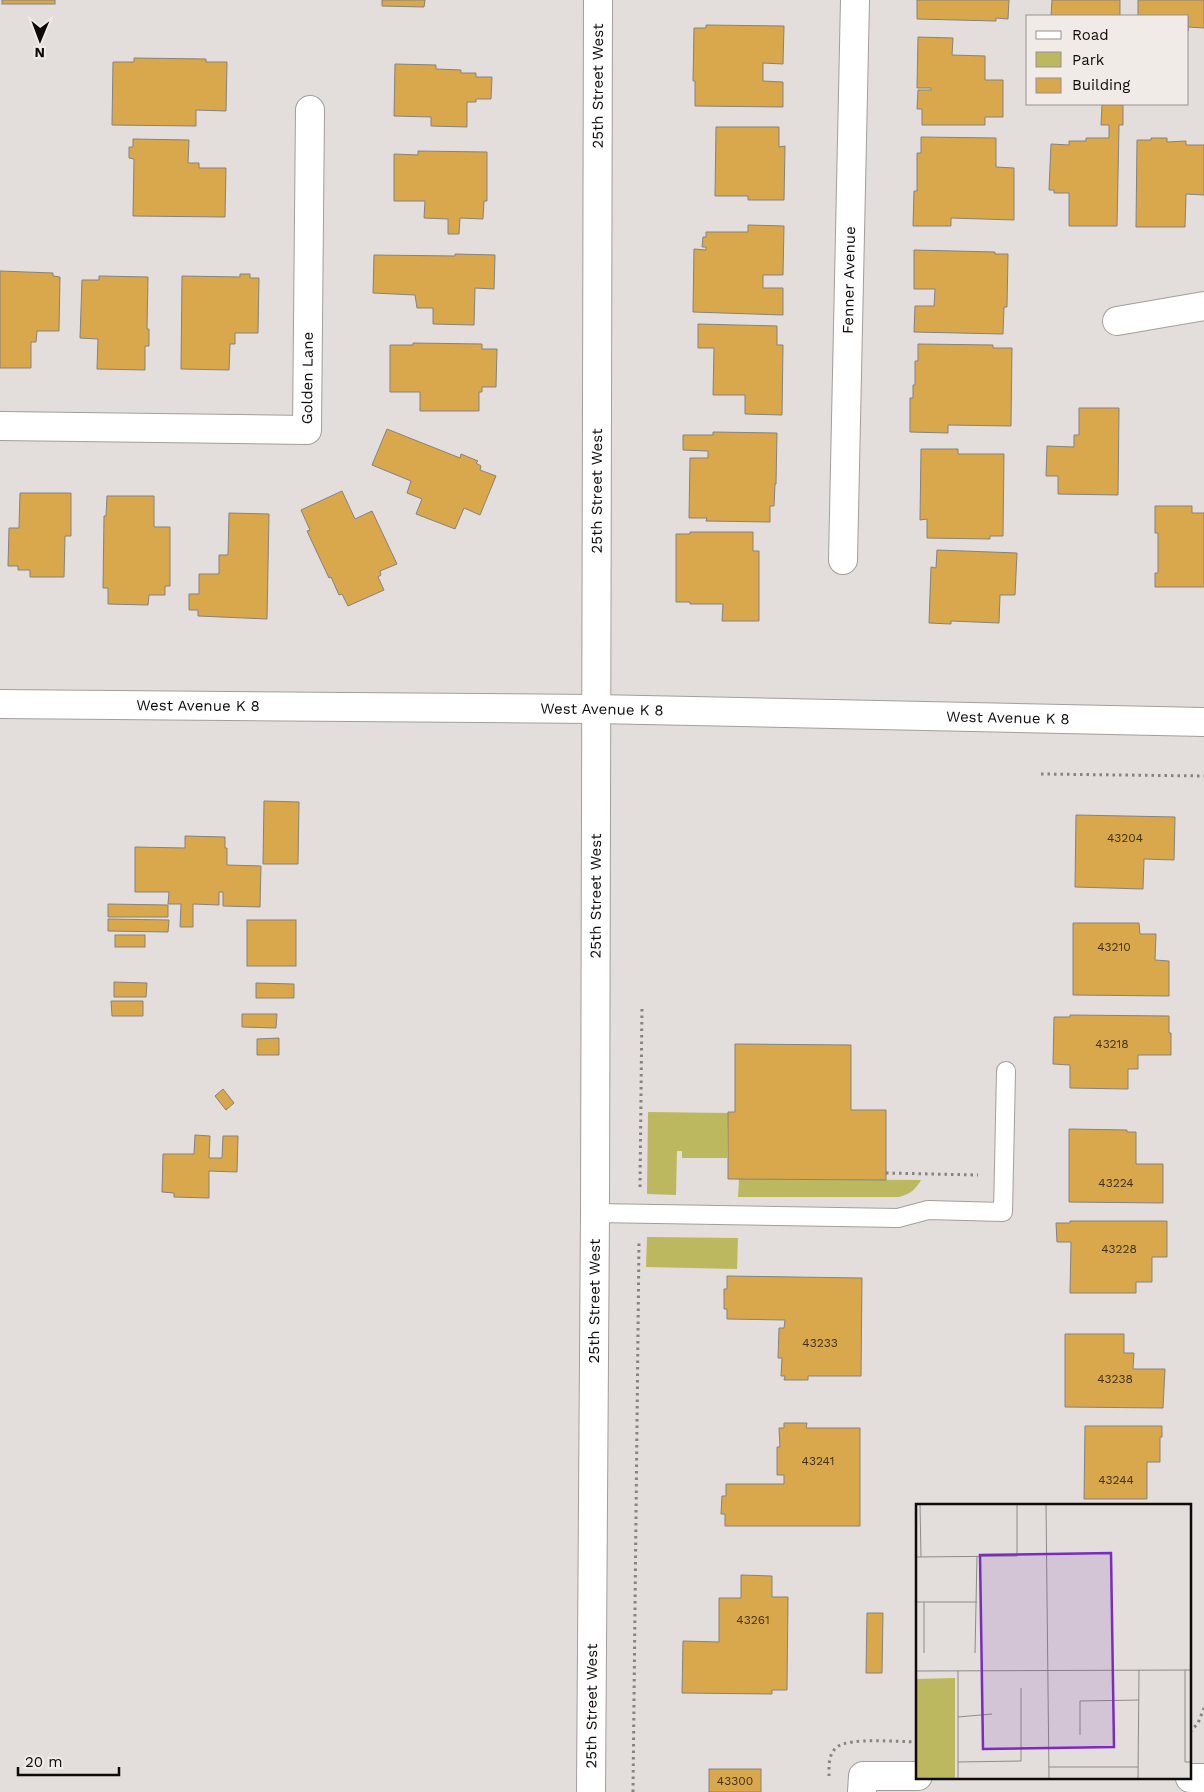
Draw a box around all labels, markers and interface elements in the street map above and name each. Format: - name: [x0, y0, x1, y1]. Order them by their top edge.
- north arrow: [15, 15, 65, 65]
- legend: [1026, 15, 1189, 105]
- street label: 25th Street West: [589, 23, 607, 149]
- text: Road: [1072, 26, 1109, 44]
- text: N: [34, 45, 45, 61]
- text: Park: [1072, 51, 1105, 69]
- text: Building: [1072, 76, 1130, 94]
- street label: Fenner Avenue: [839, 226, 859, 334]
- street label: Golden Lane: [298, 332, 317, 424]
- street label: 25th Street West: [588, 428, 606, 554]
- street label: West Avenue K 8: [136, 696, 260, 715]
- street label: West Avenue K 8: [540, 700, 664, 719]
- street label: West Avenue K 8: [946, 707, 1070, 728]
- house number: 43204: [1107, 831, 1143, 845]
- street label: 25th Street West: [587, 833, 605, 959]
- house number: 43210: [1097, 940, 1131, 954]
- house number: 43218: [1095, 1037, 1129, 1051]
- house number: 43224: [1098, 1176, 1134, 1190]
- street label: 25th Street West: [585, 1238, 604, 1364]
- house number: 43228: [1101, 1242, 1137, 1256]
- house number: 43233: [802, 1336, 838, 1350]
- house number: 43238: [1097, 1372, 1133, 1386]
- house number: 43241: [802, 1454, 834, 1468]
- house number: 43244: [1098, 1473, 1134, 1487]
- inset map: [916, 1504, 1192, 1780]
- house number: 43261: [736, 1613, 770, 1627]
- street label: 25th Street West: [582, 1643, 601, 1769]
- scale bar: [18, 1744, 119, 1776]
- text: 20 m: [25, 1753, 63, 1771]
- house number: 43300: [717, 1774, 753, 1788]

